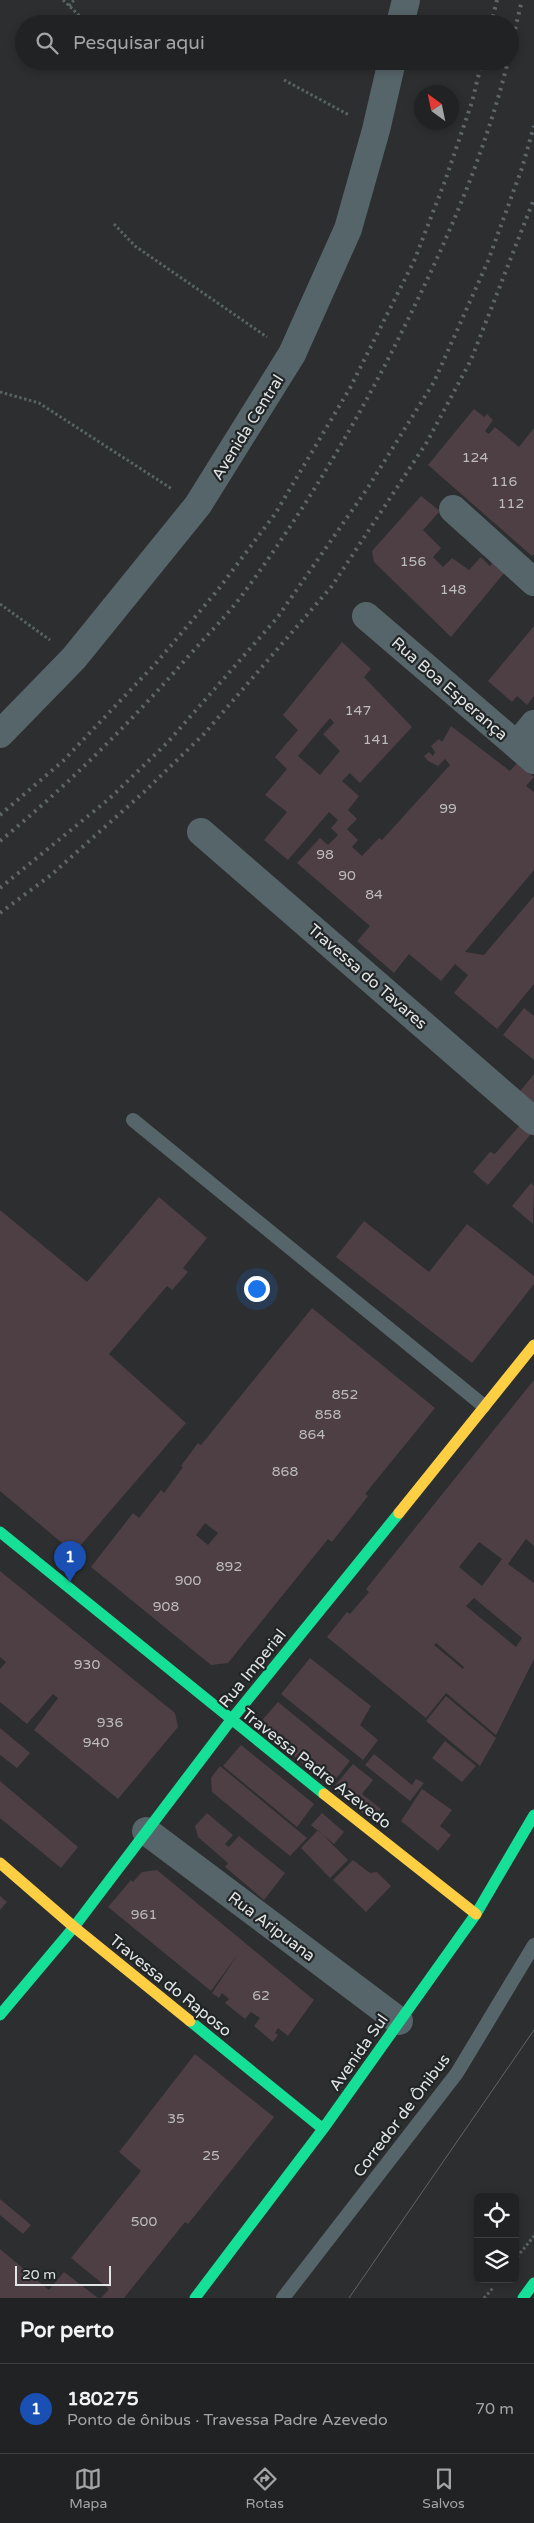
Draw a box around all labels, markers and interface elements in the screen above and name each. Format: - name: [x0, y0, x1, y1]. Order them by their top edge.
- search box: [15, 15, 519, 70]
- icon: search: [33, 29, 61, 57]
- text: Pesquisar aqui: [73, 32, 205, 54]
- north arrow: [414, 85, 459, 130]
- street label: Avenida Central: [207, 371, 288, 484]
- house number: 124: [462, 449, 488, 466]
- house number: 116: [491, 473, 517, 490]
- house number: 112: [498, 495, 524, 512]
- house number: 156: [400, 553, 426, 570]
- house number: 148: [440, 581, 466, 598]
- street label: Rua Boa Esperança: [387, 633, 512, 745]
- house number: 147: [345, 702, 371, 719]
- house number: 141: [363, 731, 389, 748]
- house number: 99: [439, 800, 457, 817]
- house number: 98: [316, 846, 334, 863]
- house number: 90: [338, 867, 356, 884]
- house number: 84: [365, 886, 383, 903]
- street label: Travessa do Tavares: [304, 920, 431, 1034]
- your location: [244, 1276, 270, 1302]
- house number: 852: [332, 1386, 358, 1403]
- house number: 858: [315, 1406, 341, 1423]
- house number: 864: [299, 1426, 325, 1443]
- house number: 868: [272, 1463, 298, 1480]
- pin: 1: [54, 1541, 86, 1582]
- house number: 892: [216, 1558, 242, 1575]
- house number: 900: [175, 1572, 201, 1589]
- house number: 908: [153, 1598, 179, 1615]
- street label: Rua Imperial: [215, 1625, 291, 1712]
- house number: 930: [74, 1656, 100, 1673]
- street label: Travessa Padre Azevedo: [238, 1704, 395, 1833]
- house number: 936: [97, 1714, 123, 1731]
- house number: 940: [83, 1734, 109, 1751]
- street label: Rua Aripuana: [224, 1888, 319, 1966]
- house number: 961: [131, 1906, 157, 1923]
- street label: Travessa do Raposo: [105, 1930, 235, 2041]
- house number: 62: [252, 1987, 270, 2004]
- street label: Avenida Sul: [325, 2010, 393, 2095]
- street label: Corredor de Ônibus: [349, 2050, 455, 2181]
- house number: 35: [167, 2110, 185, 2127]
- house number: 25: [202, 2147, 220, 2164]
- map controls: [474, 2193, 519, 2283]
- button: locate: [474, 2193, 519, 2238]
- house number: 500: [131, 2213, 157, 2230]
- button: layers: [474, 2238, 519, 2283]
- scale bar: [15, 2263, 111, 2286]
- text: 20 m: [22, 2266, 56, 2283]
- text: Por perto: [20, 2318, 114, 2343]
- text: 180275: [67, 2388, 139, 2410]
- text: 1: [31, 2399, 41, 2419]
- text: 70 m: [475, 2399, 514, 2419]
- text: Ponto de ônibus · Travessa Padre Azevedo: [67, 2410, 388, 2430]
- tab: Mapa: [69, 2465, 107, 2512]
- tab: Rotas: [246, 2465, 284, 2512]
- tab: Salvos: [422, 2465, 465, 2512]

